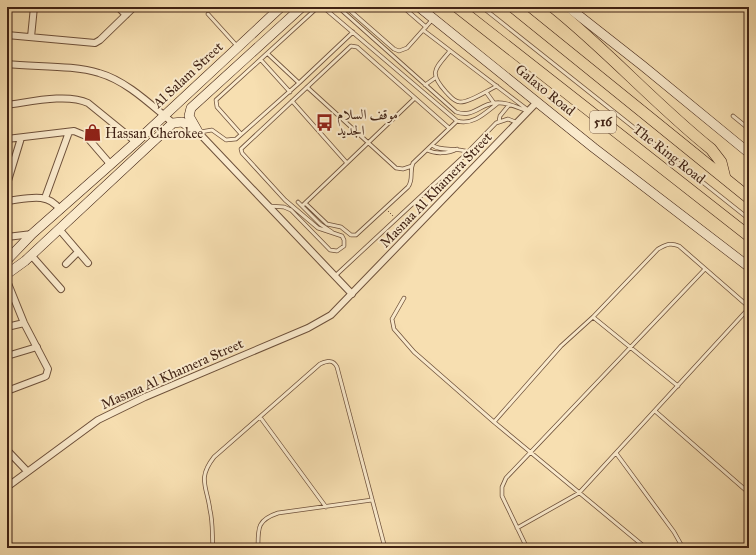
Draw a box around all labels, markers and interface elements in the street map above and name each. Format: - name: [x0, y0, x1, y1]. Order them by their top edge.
- street label: Al Salam Street: [149, 38, 227, 112]
- street label: Galaxo Road: [512, 61, 578, 119]
- place label: موقف السلام الجديد: [337, 106, 398, 139]
- road number: 516: [590, 111, 616, 133]
- bus stop icon: موقف السلام الجديد: [314, 112, 334, 132]
- street label: The Ring Road: [630, 121, 708, 187]
- shop icon: Hassan Cherokee: [82, 123, 102, 143]
- place label: Hassan Cherokee: [105, 125, 203, 142]
- street label: Masnaa Al Khamera Street: [376, 129, 496, 251]
- street label: Masnaa Al Khamera Street: [98, 335, 246, 413]

